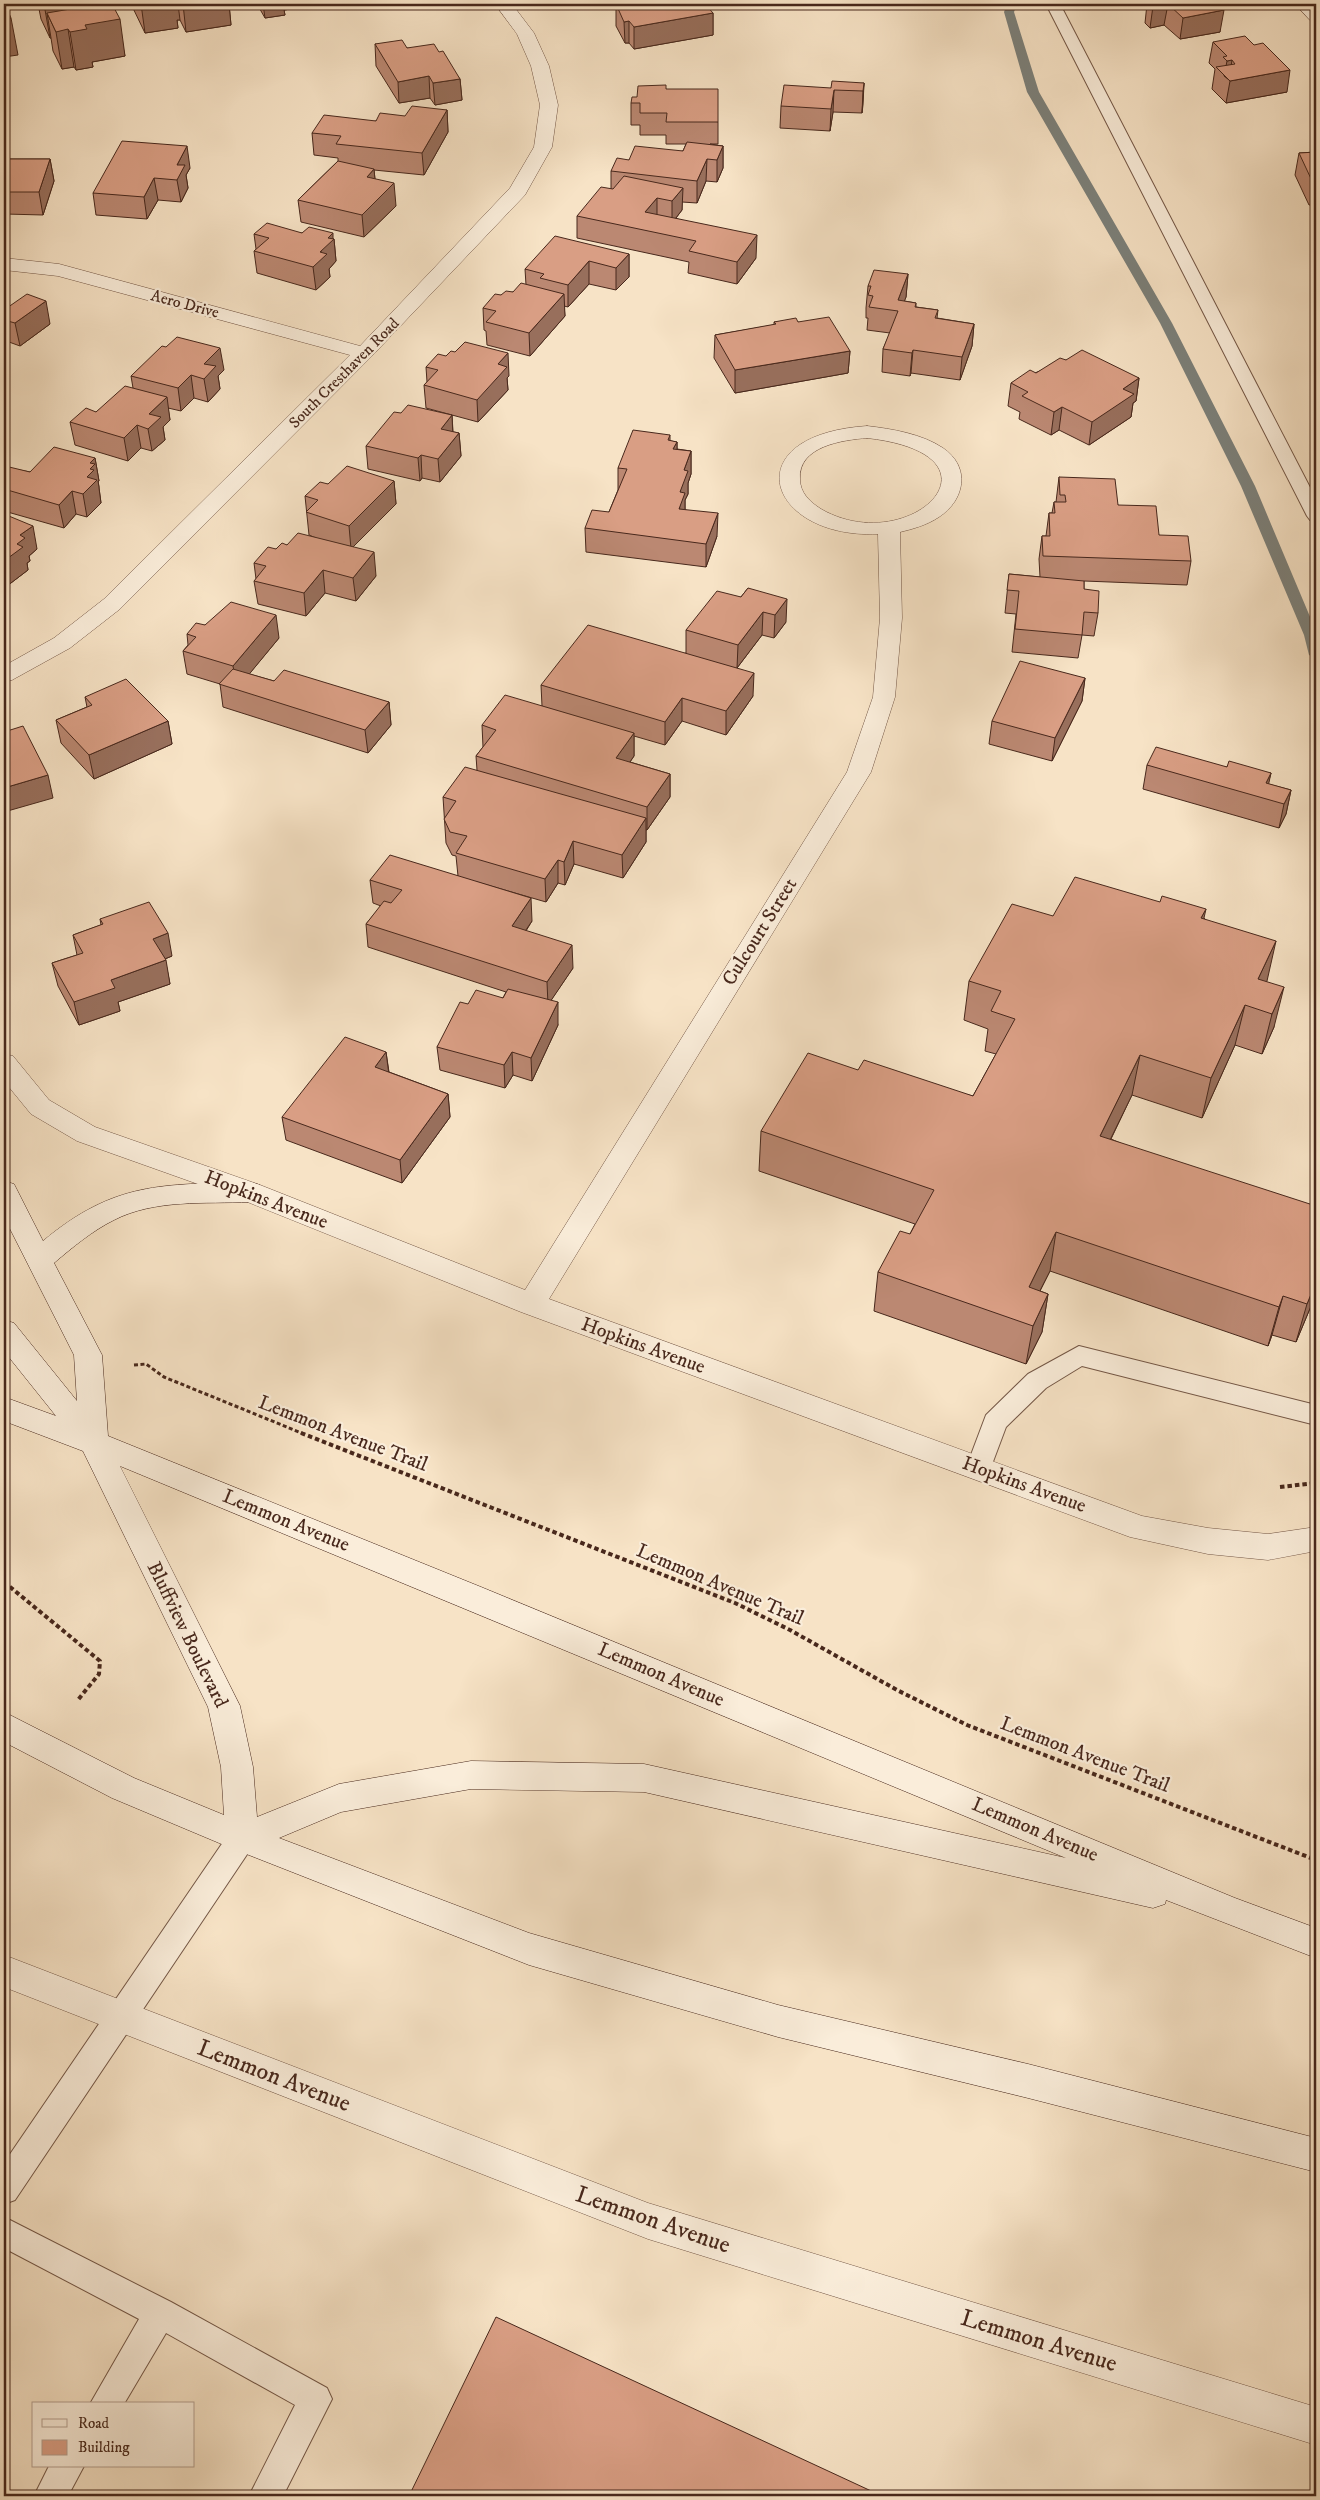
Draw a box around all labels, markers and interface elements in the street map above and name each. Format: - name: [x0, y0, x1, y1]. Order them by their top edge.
- street label: Aero Drive: [149, 285, 222, 323]
- street label: South Cresthaven Road: [285, 314, 403, 432]
- street label: Culcourt Street: [717, 873, 803, 991]
- street label: Hopkins Avenue: [201, 1165, 331, 1235]
- street label: Hopkins Avenue: [577, 1312, 709, 1380]
- street label: Lemmon Avenue Trail: [255, 1390, 431, 1478]
- street label: Hopkins Avenue: [958, 1451, 1090, 1519]
- street label: Lemmon Avenue: [219, 1484, 353, 1558]
- street label: Lemmon Avenue Trail: [633, 1538, 807, 1632]
- street label: Bluffview Boulevard: [141, 1558, 233, 1712]
- street label: Lemmon Avenue: [594, 1637, 728, 1713]
- street label: Lemmon Avenue Trail: [997, 1711, 1173, 1799]
- street label: Lemmon Avenue: [968, 1792, 1102, 1868]
- street label: Lemmon Avenue: [193, 2033, 355, 2119]
- street label: Lemmon Avenue: [572, 2179, 734, 2261]
- street label: Lemmon Avenue: [957, 2303, 1121, 2379]
- legend: [32, 2402, 195, 2468]
- text: Road: [78, 2414, 110, 2433]
- text: Building: [78, 2438, 130, 2457]

